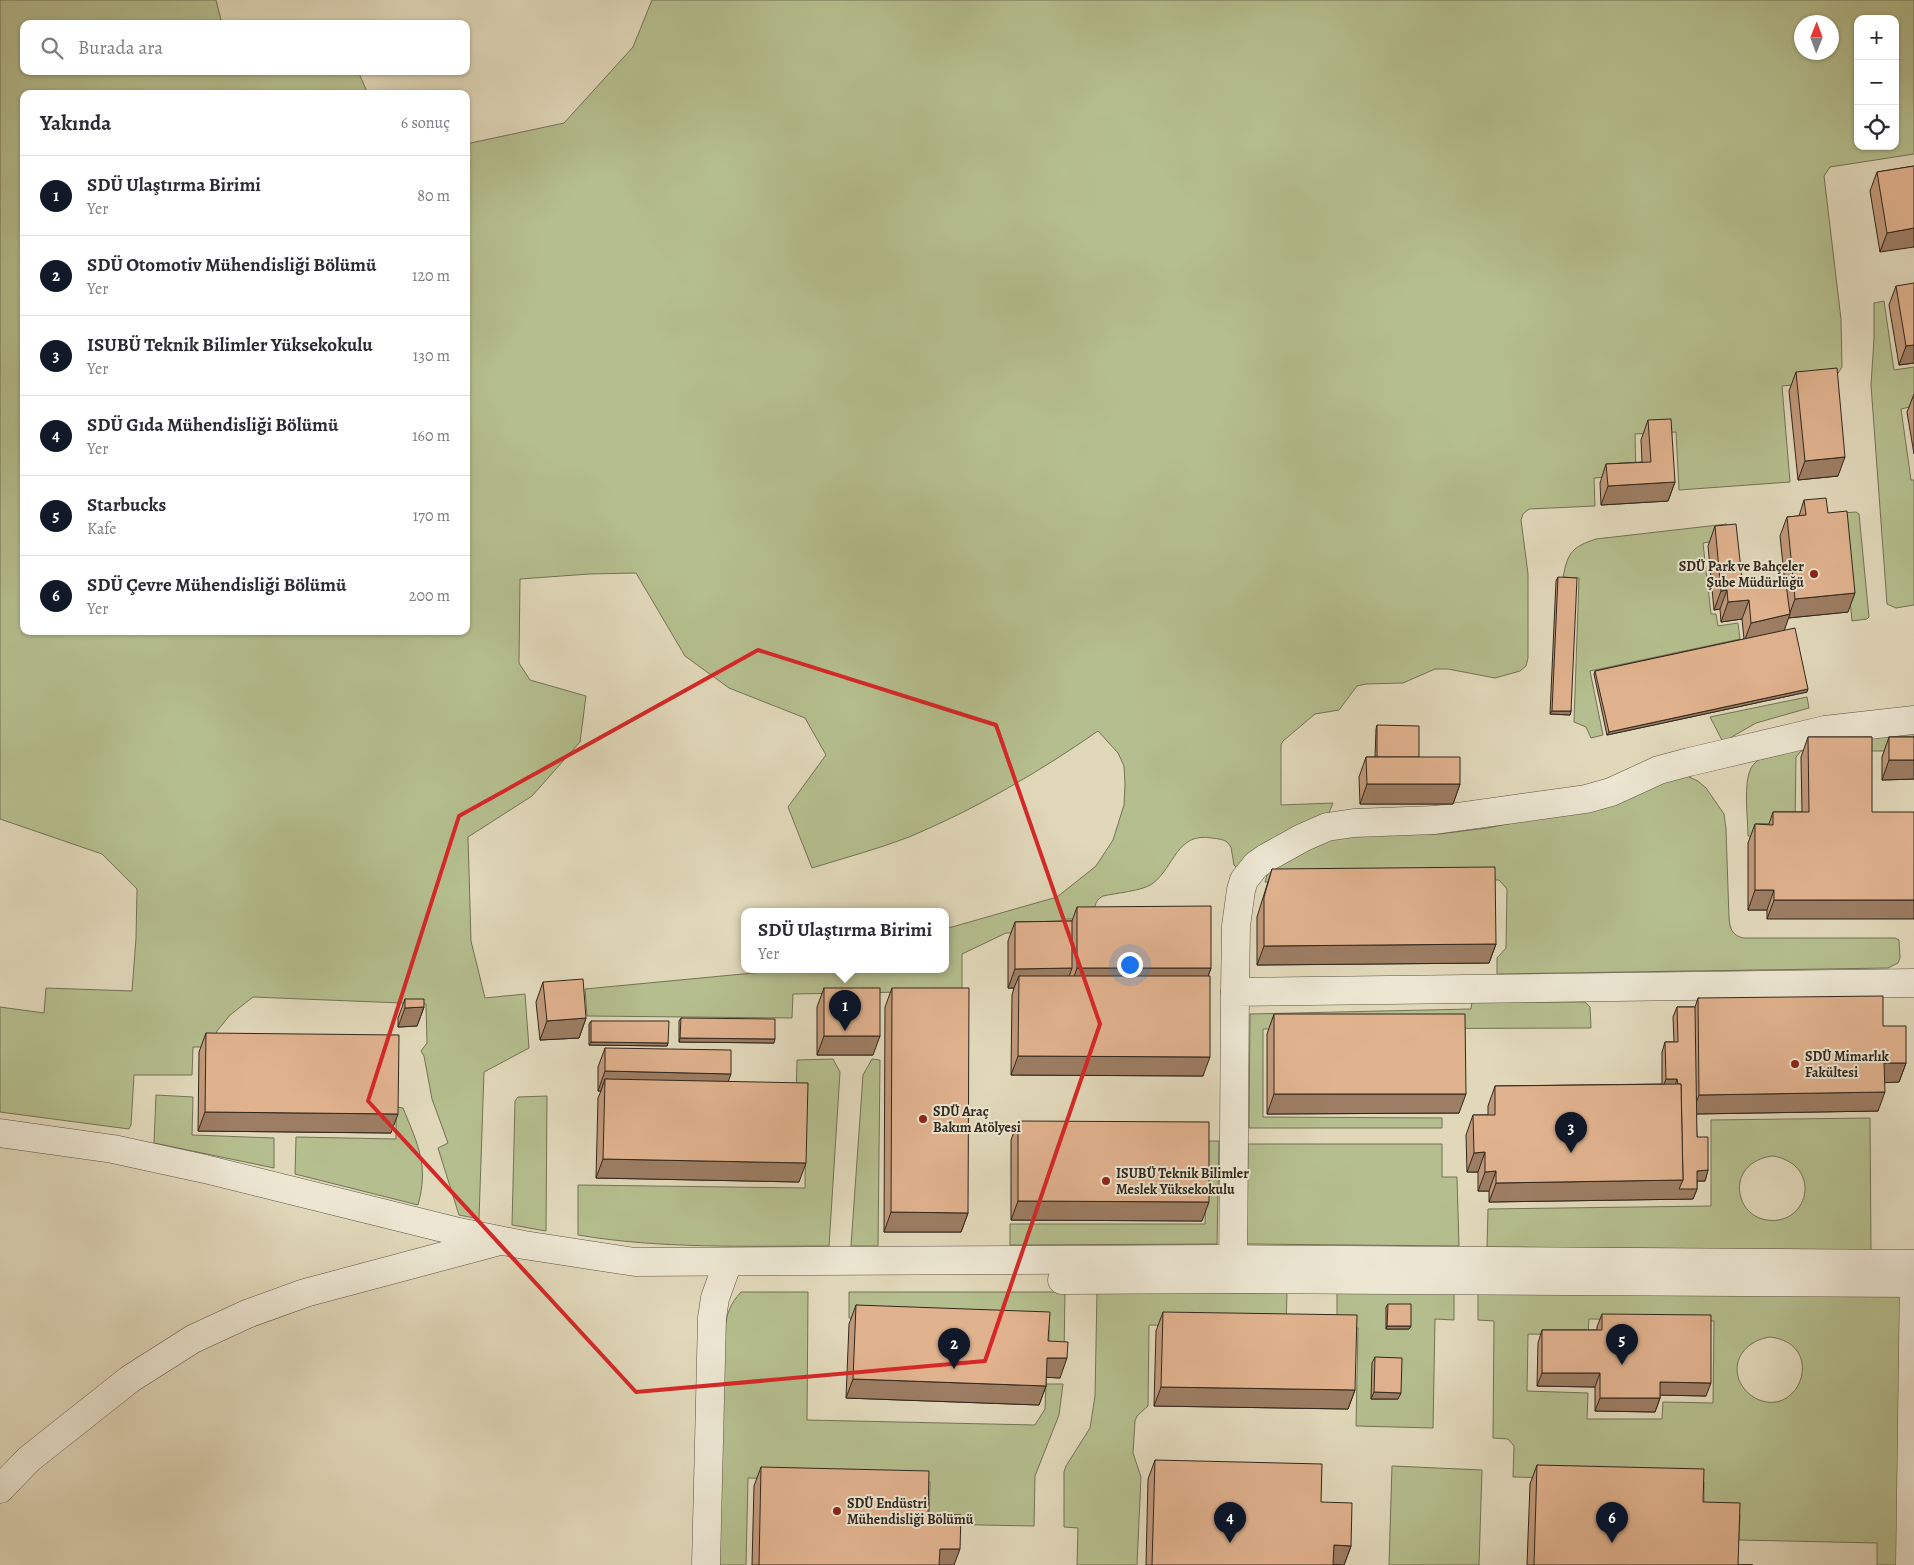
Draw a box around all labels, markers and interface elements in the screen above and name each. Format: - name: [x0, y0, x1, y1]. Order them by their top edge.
- north arrow: [1794, 15, 1839, 60]
- map controls: [1854, 15, 1899, 150]
- button: +: [1854, 15, 1899, 60]
- search box: [20, 20, 470, 75]
- icon: search: [38, 34, 66, 62]
- text: Burada ara: [78, 35, 163, 61]
- button: −: [1854, 60, 1899, 105]
- button: locate: [1854, 105, 1899, 150]
- text: Yakında: [40, 109, 111, 137]
- text: 6 sonuç: [401, 112, 450, 134]
- text: SDÜ Ulaştırma Birimi: [87, 172, 261, 198]
- text: 1: [53, 185, 59, 207]
- text: 80 m: [417, 185, 450, 207]
- text: Yer: [87, 198, 108, 220]
- text: SDÜ Otomotiv Mühendisliği Bölümü: [87, 252, 376, 278]
- text: 2: [52, 265, 60, 287]
- text: 120 m: [412, 265, 450, 287]
- text: Yer: [87, 278, 108, 300]
- text: ISUBÜ Teknik Bilimler Yüksekokulu: [87, 332, 373, 358]
- text: 3: [53, 345, 59, 367]
- text: 130 m: [413, 345, 450, 367]
- text: Yer: [87, 358, 108, 380]
- text: SDÜ Gıda Mühendisliği Bölümü: [87, 412, 338, 438]
- text: 4: [52, 425, 60, 447]
- text: 160 m: [412, 425, 450, 447]
- text: Yer: [87, 438, 108, 460]
- text: Starbucks: [87, 492, 166, 518]
- text: 5: [53, 505, 59, 527]
- text: 170 m: [413, 505, 450, 527]
- text: Kafe: [87, 518, 117, 540]
- place label: SDÜ Park ve Bahçeler Şube Müdürlüğü: [1679, 557, 1804, 592]
- marker: SDÜ Park ve Bahçeler Şube Müdürlüğü: [1808, 568, 1820, 580]
- text: SDÜ Çevre Mühendisliği Bölümü: [87, 572, 346, 598]
- text: 6: [52, 585, 60, 607]
- text: 200 m: [409, 585, 450, 607]
- text: Yer: [87, 598, 108, 620]
- popup: [741, 908, 949, 973]
- text: SDÜ Ulaştırma Birimi: [758, 917, 932, 943]
- text: Yer: [758, 943, 779, 965]
- your location: [1117, 952, 1143, 978]
- pin: 1: [829, 990, 861, 1031]
- place label: SDÜ Mimarlık Fakültesi: [1805, 1047, 1890, 1082]
- marker: SDÜ Mimarlık Fakültesi: [1789, 1058, 1801, 1070]
- place label: SDÜ Araç Bakım Atölyesi: [933, 1102, 1021, 1137]
- pin: 3: [1555, 1112, 1587, 1153]
- marker: SDÜ Araç Bakım Atölyesi: [917, 1113, 929, 1125]
- place label: ISUBÜ Teknik Bilimler Meslek Yüksekokulu: [1116, 1164, 1249, 1199]
- marker: ISUBÜ Teknik Bilimler Meslek Yüksekokulu: [1100, 1175, 1112, 1187]
- pin: 5: [1606, 1324, 1638, 1365]
- pin: 2: [938, 1328, 970, 1369]
- place label: SDÜ Endüstri Mühendisliği Bölümü: [847, 1494, 974, 1529]
- pin: 4: [1214, 1502, 1246, 1543]
- pin: 6: [1596, 1502, 1628, 1543]
- marker: SDÜ Endüstri Mühendisliği Bölümü: [831, 1505, 843, 1517]

